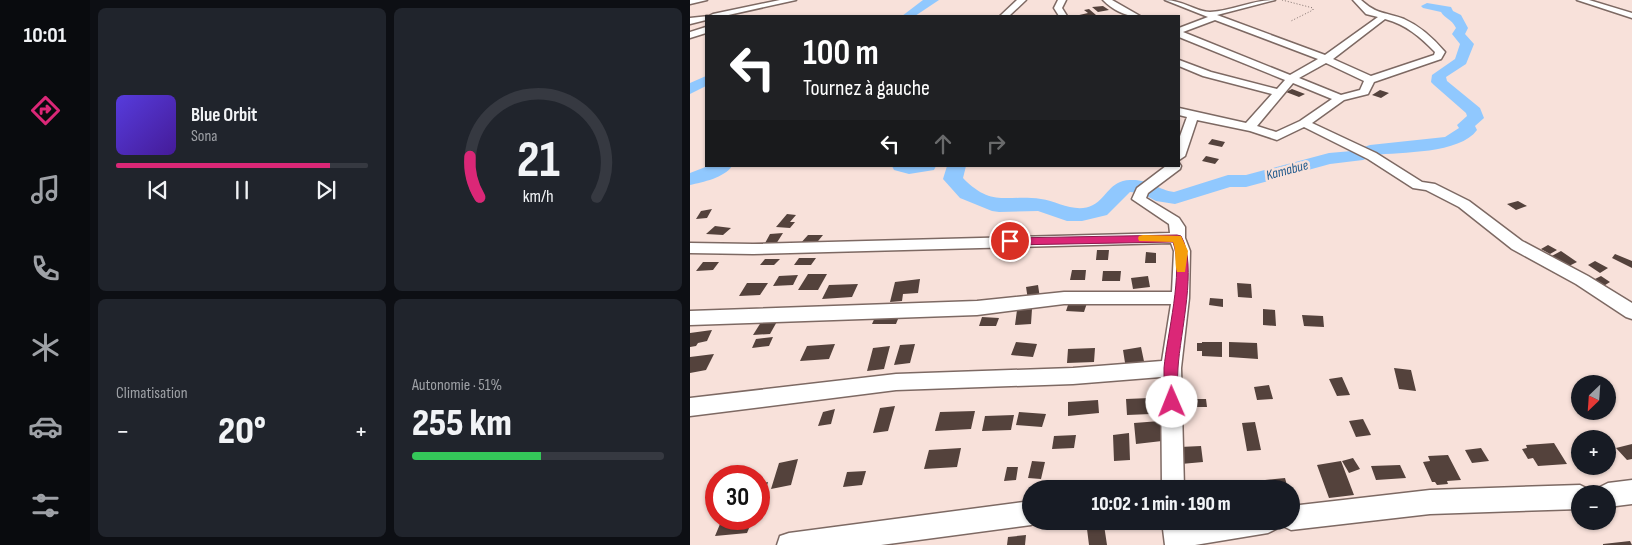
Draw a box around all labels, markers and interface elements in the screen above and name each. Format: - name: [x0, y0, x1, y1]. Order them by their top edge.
- text: 10:01: [24, 22, 66, 49]
- text: 100 m: [803, 32, 879, 75]
- icon: left: [720, 35, 785, 100]
- text: Tournez à gauche: [803, 75, 930, 102]
- icon: directions: [28, 93, 63, 128]
- text: Blue Orbit: [191, 104, 257, 127]
- text: Sona: [191, 127, 218, 146]
- text: 21: [516, 129, 560, 192]
- icon: left: [876, 130, 904, 158]
- icon: ahead: [929, 130, 957, 158]
- icon: right: [982, 130, 1010, 158]
- water label: Kamabue: [1264, 156, 1310, 184]
- icon: music: [28, 172, 63, 207]
- icon: previous: [144, 176, 172, 204]
- icon: pause: [228, 176, 256, 204]
- icon: next: [312, 176, 340, 204]
- text: km/h: [523, 186, 553, 207]
- pin: [989, 220, 1031, 262]
- icon: arrive: [996, 227, 1024, 255]
- icon: phone: [28, 251, 63, 286]
- icon: climate: [28, 330, 63, 365]
- position arrow: [1145, 375, 1197, 427]
- north arrow: [1571, 375, 1616, 420]
- map controls: [1571, 375, 1616, 530]
- text: Autonomie · 51%: [412, 376, 502, 395]
- text: Climatisation: [116, 384, 188, 403]
- text: 255 km: [412, 401, 512, 446]
- icon: car: [28, 409, 63, 444]
- text: 20°: [218, 409, 266, 454]
- text: −: [116, 415, 130, 448]
- text: +: [354, 415, 368, 448]
- button: +: [1571, 430, 1616, 475]
- speed limit sign: 30: [705, 465, 770, 530]
- button: −: [1571, 485, 1616, 530]
- icon: filters: [28, 488, 63, 523]
- text: 10:02 · 1 min · 190 m: [1092, 493, 1230, 516]

